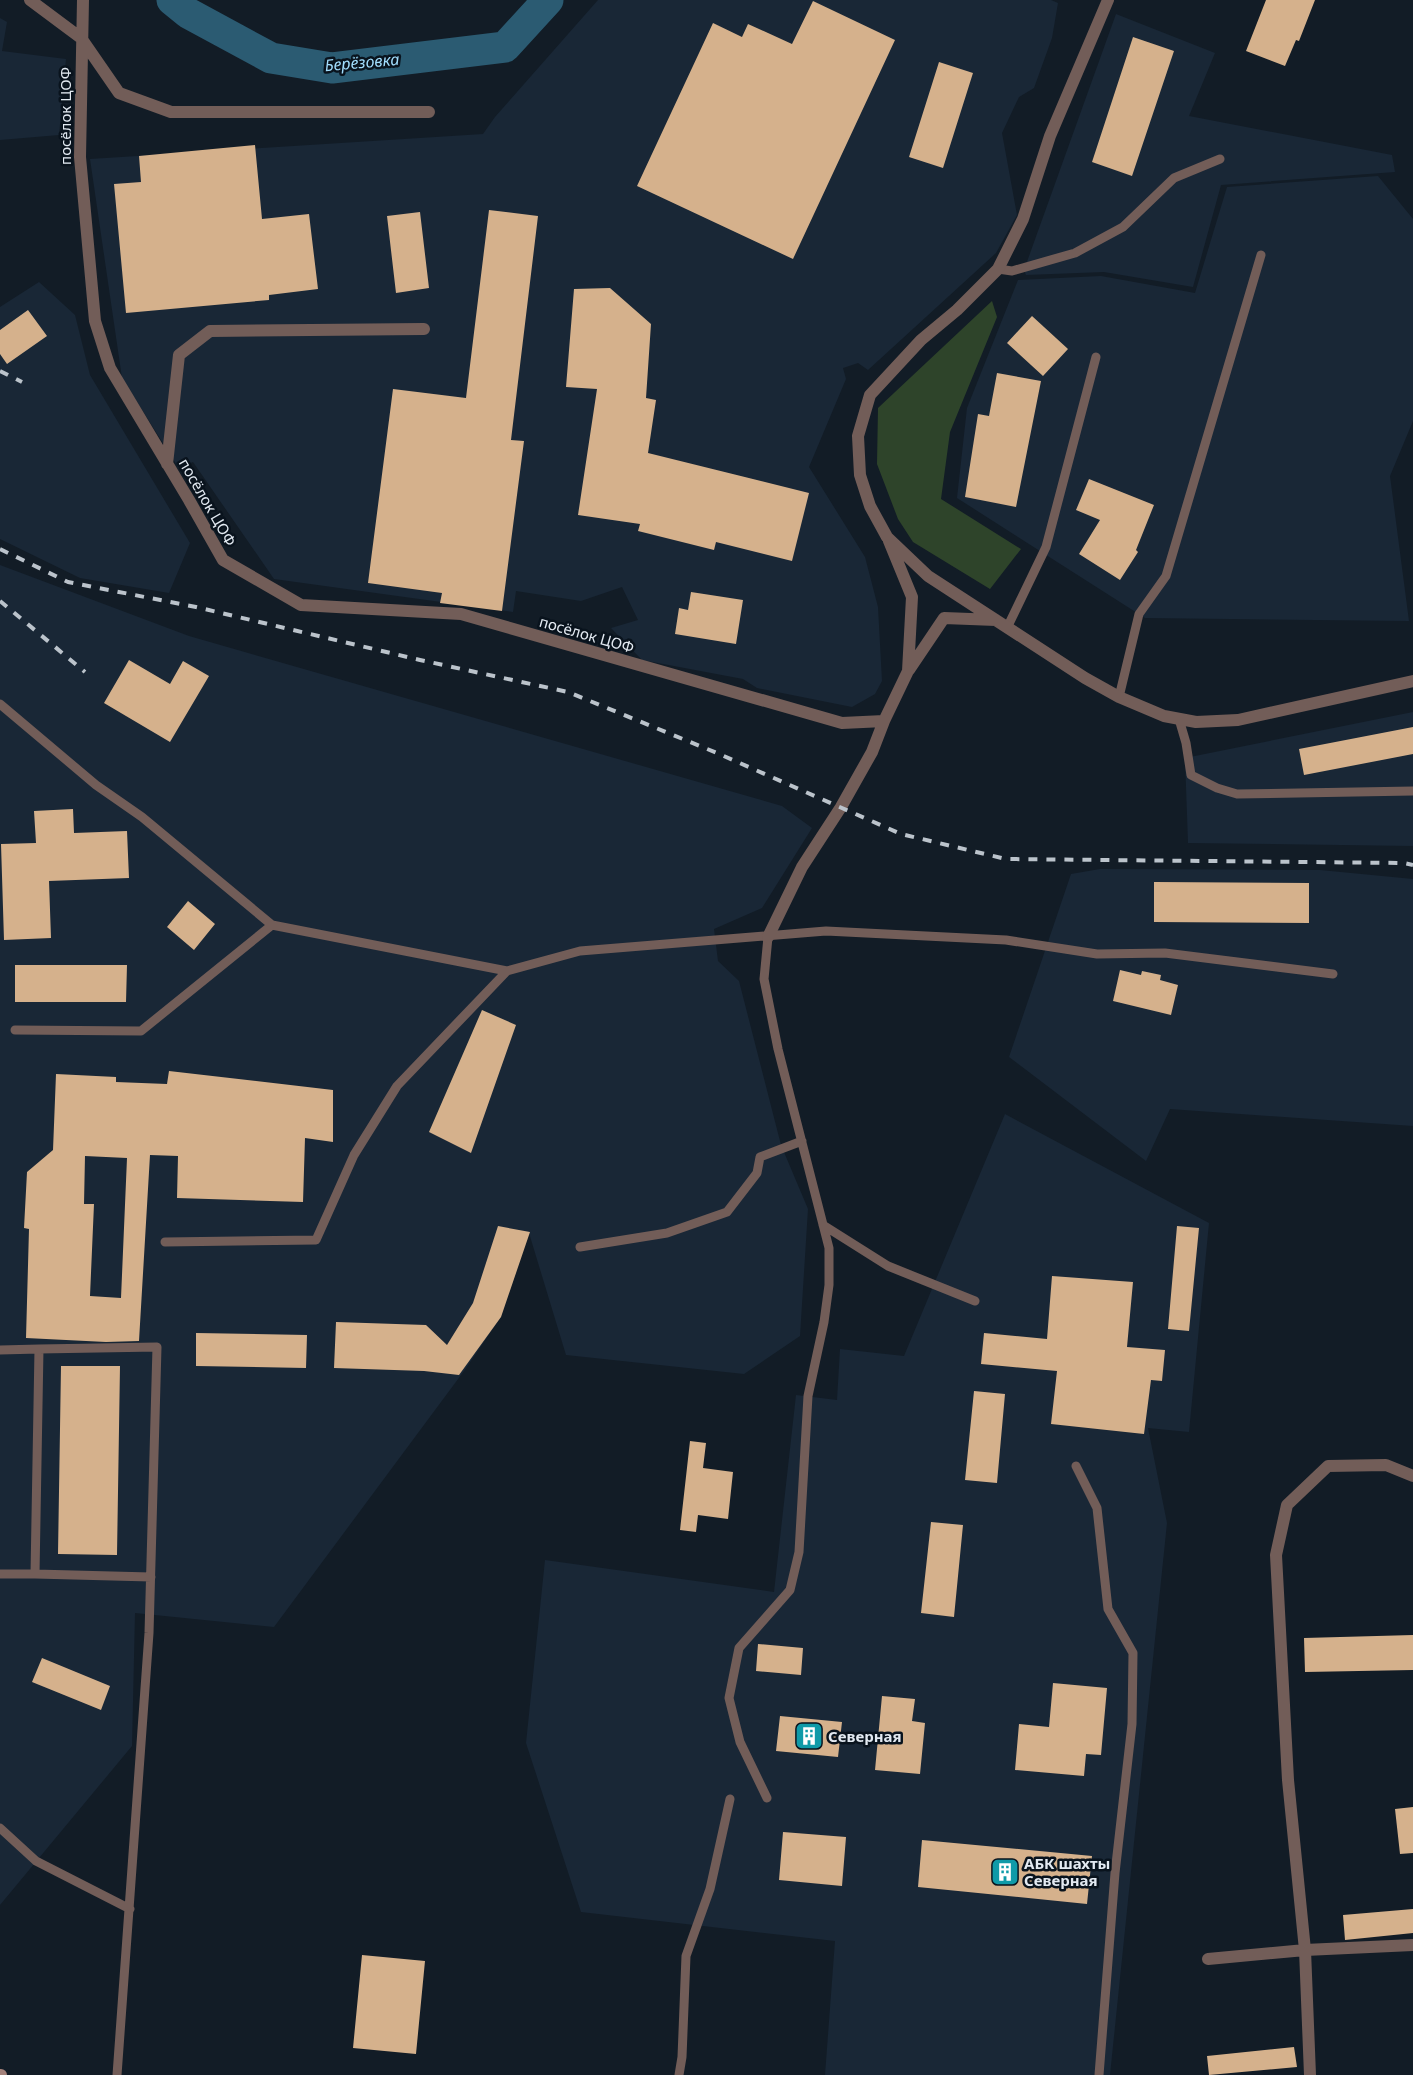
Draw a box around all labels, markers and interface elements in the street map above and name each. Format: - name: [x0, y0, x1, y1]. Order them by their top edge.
- water label: Берёзовка: [324, 48, 400, 76]
- street label: посёлок ЦОФ: [55, 67, 75, 165]
- street label: посёлок ЦОФ: [175, 455, 241, 549]
- street label: посёлок ЦОФ: [537, 611, 637, 657]
- building icon: Северная: [794, 1721, 824, 1751]
- place label: Северная: [828, 1726, 902, 1746]
- place label: АБК шахты Северная: [1024, 1853, 1110, 1890]
- building icon: АБК шахты Северная: [990, 1857, 1020, 1887]

